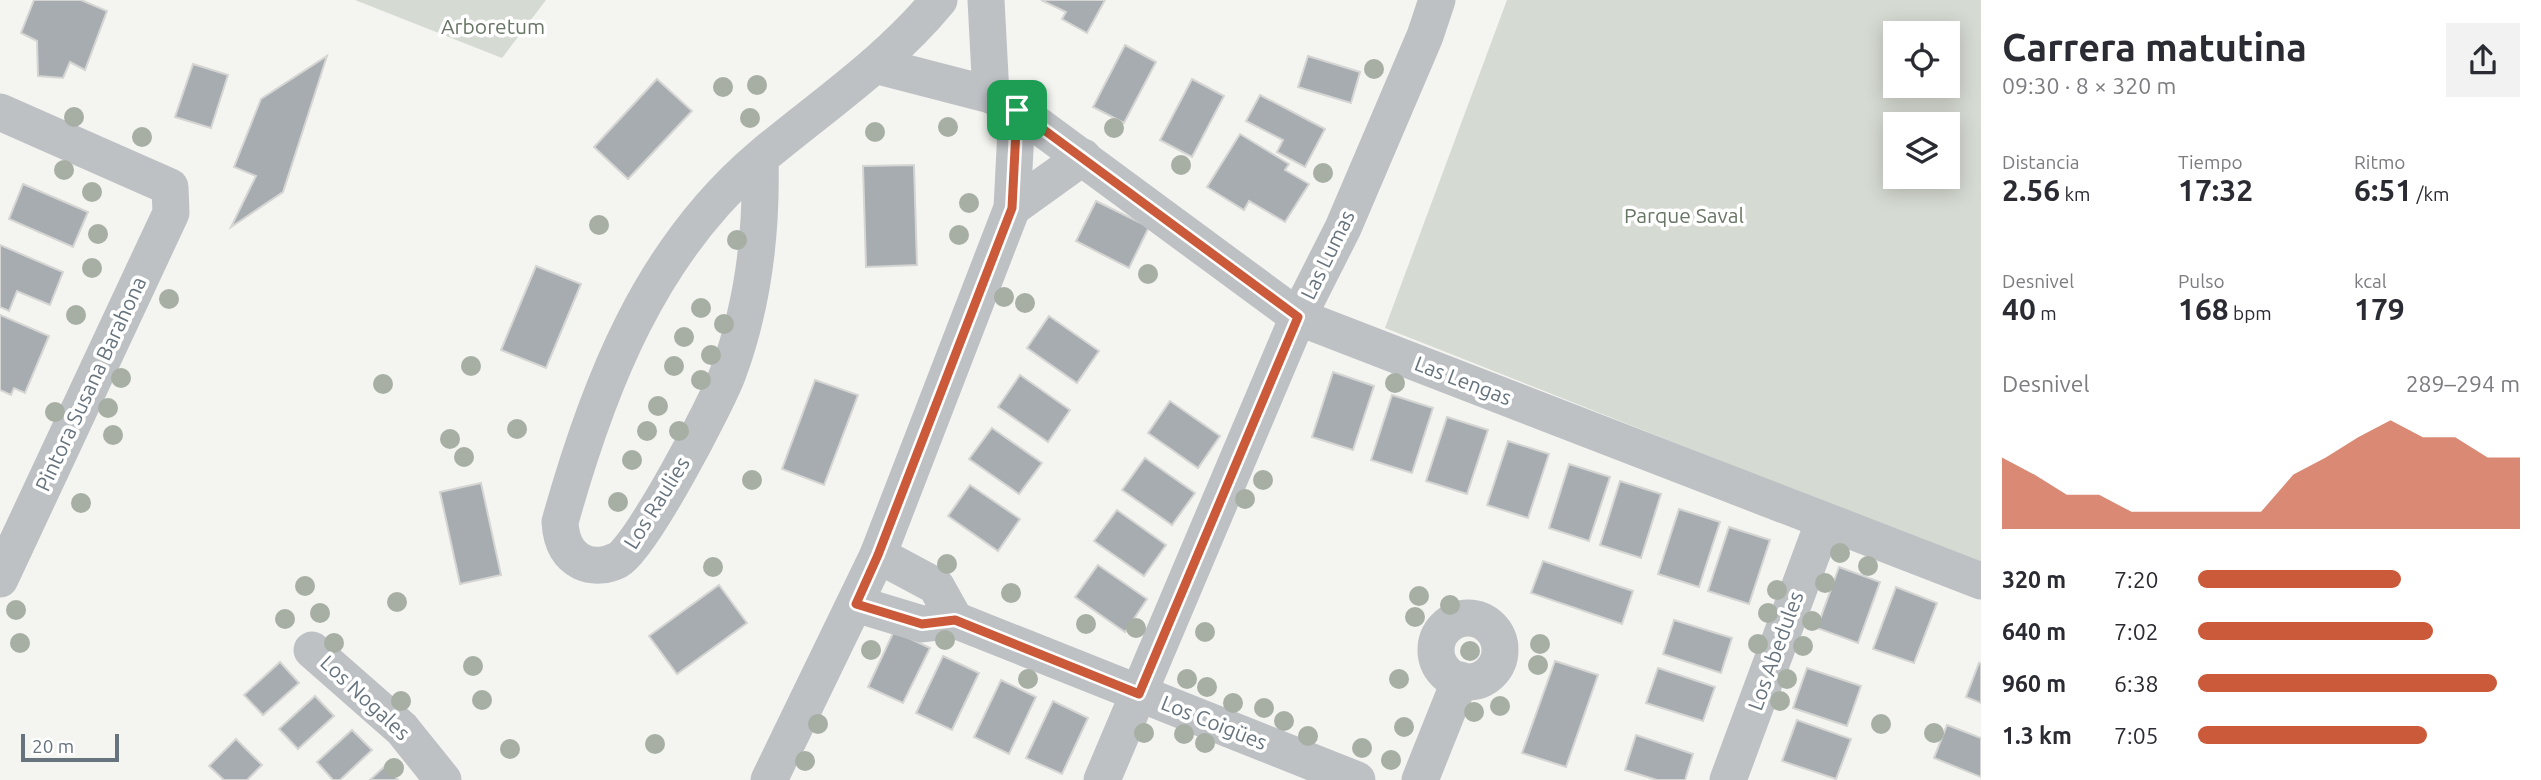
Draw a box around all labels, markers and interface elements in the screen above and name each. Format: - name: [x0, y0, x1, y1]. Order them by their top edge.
- park label: Arboretum: [441, 14, 545, 38]
- map controls: [1883, 21, 1960, 189]
- button: locate: [1883, 21, 1960, 98]
- button: share: [2446, 23, 2520, 97]
- text: Carrera matutina: [2002, 26, 2307, 68]
- text: 09:30 · 8 × 320 m: [2002, 73, 2176, 98]
- pin: [987, 80, 1047, 140]
- icon: arrive: [998, 91, 1036, 129]
- button: layers: [1883, 112, 1960, 189]
- text: Distancia: [2002, 151, 2080, 173]
- text: Tiempo: [2178, 151, 2243, 173]
- text: Ritmo: [2354, 151, 2405, 173]
- text: 2.56: [2002, 173, 2060, 207]
- text: 17:32: [2178, 173, 2253, 207]
- text: 6:51: [2354, 173, 2412, 207]
- text: km: [2060, 183, 2090, 205]
- text: /km: [2412, 183, 2450, 205]
- park label: Parque Saval: [1624, 203, 1744, 227]
- street label: Las Lumas: [1295, 206, 1359, 303]
- text: Desnivel: [2002, 270, 2074, 292]
- text: Pulso: [2178, 270, 2225, 292]
- text: kcal: [2354, 270, 2387, 292]
- street label: Pintora Susana Barahona: [30, 272, 150, 495]
- text: 40: [2002, 292, 2036, 326]
- text: 168: [2178, 292, 2229, 326]
- text: 179: [2354, 292, 2405, 326]
- text: m: [2036, 302, 2057, 324]
- text: bpm: [2229, 302, 2272, 324]
- street label: Las Lengas: [1412, 351, 1515, 409]
- text: Desnivel: [2002, 371, 2090, 396]
- text: 289–294 m: [2406, 371, 2520, 396]
- street label: Los Raulies: [618, 452, 694, 553]
- text: 320 m: [2002, 567, 2066, 592]
- text: 7:20: [2114, 567, 2159, 592]
- street label: Los Abedules: [1742, 588, 1808, 713]
- text: 640 m: [2002, 619, 2066, 644]
- text: 7:02: [2114, 619, 2159, 644]
- street label: Los Nogales: [316, 650, 415, 745]
- text: 960 m: [2002, 671, 2066, 696]
- text: 6:38: [2114, 671, 2159, 696]
- street label: Los Coigües: [1158, 690, 1271, 754]
- text: 1.3 km: [2002, 723, 2072, 748]
- text: 7:05: [2114, 723, 2159, 748]
- scale bar: [21, 731, 119, 763]
- text: 20 m: [32, 735, 74, 757]

